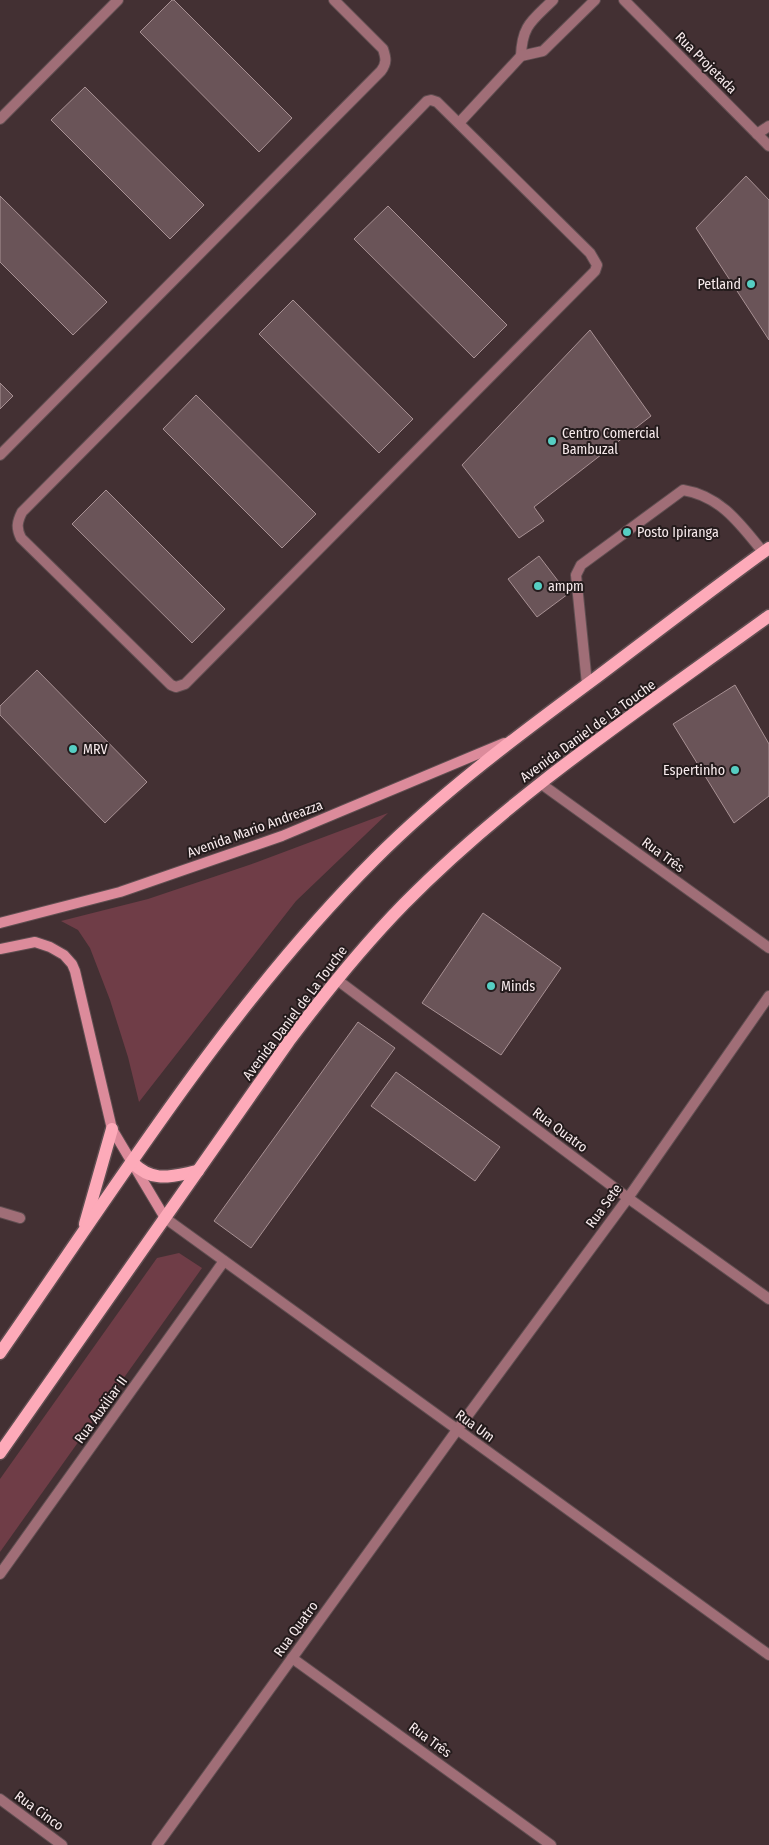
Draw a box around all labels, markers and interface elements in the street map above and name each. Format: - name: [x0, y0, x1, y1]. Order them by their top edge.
- street label: Rua Projetada: [672, 29, 740, 97]
- place label: Petland: [697, 276, 741, 293]
- marker: Petland: [745, 278, 757, 290]
- place label: Centro Comercial Bambuzal: [562, 425, 659, 458]
- marker: Centro Comercial Bambuzal: [546, 435, 558, 447]
- place label: Posto Ipiranga: [637, 524, 719, 541]
- marker: Posto Ipiranga: [621, 526, 633, 538]
- place label: ampm: [548, 578, 584, 595]
- marker: ampm: [532, 580, 544, 592]
- street label: Avenida Daniel de La Touche: [517, 676, 659, 786]
- place label: MRV: [83, 741, 108, 758]
- marker: MRV: [67, 743, 79, 755]
- place label: Espertinho: [663, 762, 725, 779]
- marker: Espertinho: [729, 764, 741, 776]
- street label: Avenida Mario Andreazza: [185, 797, 325, 861]
- street label: Rua Três: [638, 834, 688, 876]
- street label: Avenida Daniel de La Touche: [239, 943, 351, 1083]
- place label: Minds: [501, 978, 535, 995]
- marker: Minds: [485, 980, 497, 992]
- street label: Rua Quatro: [529, 1104, 591, 1156]
- street label: Rua Sete: [582, 1181, 626, 1231]
- street label: Rua Auxiliar II: [71, 1373, 131, 1447]
- street label: Rua Um: [452, 1406, 498, 1446]
- street label: Rua Quatro: [270, 1598, 322, 1660]
- street label: Rua Três: [405, 1719, 455, 1761]
- street label: Rua Cinco: [11, 1788, 67, 1834]

